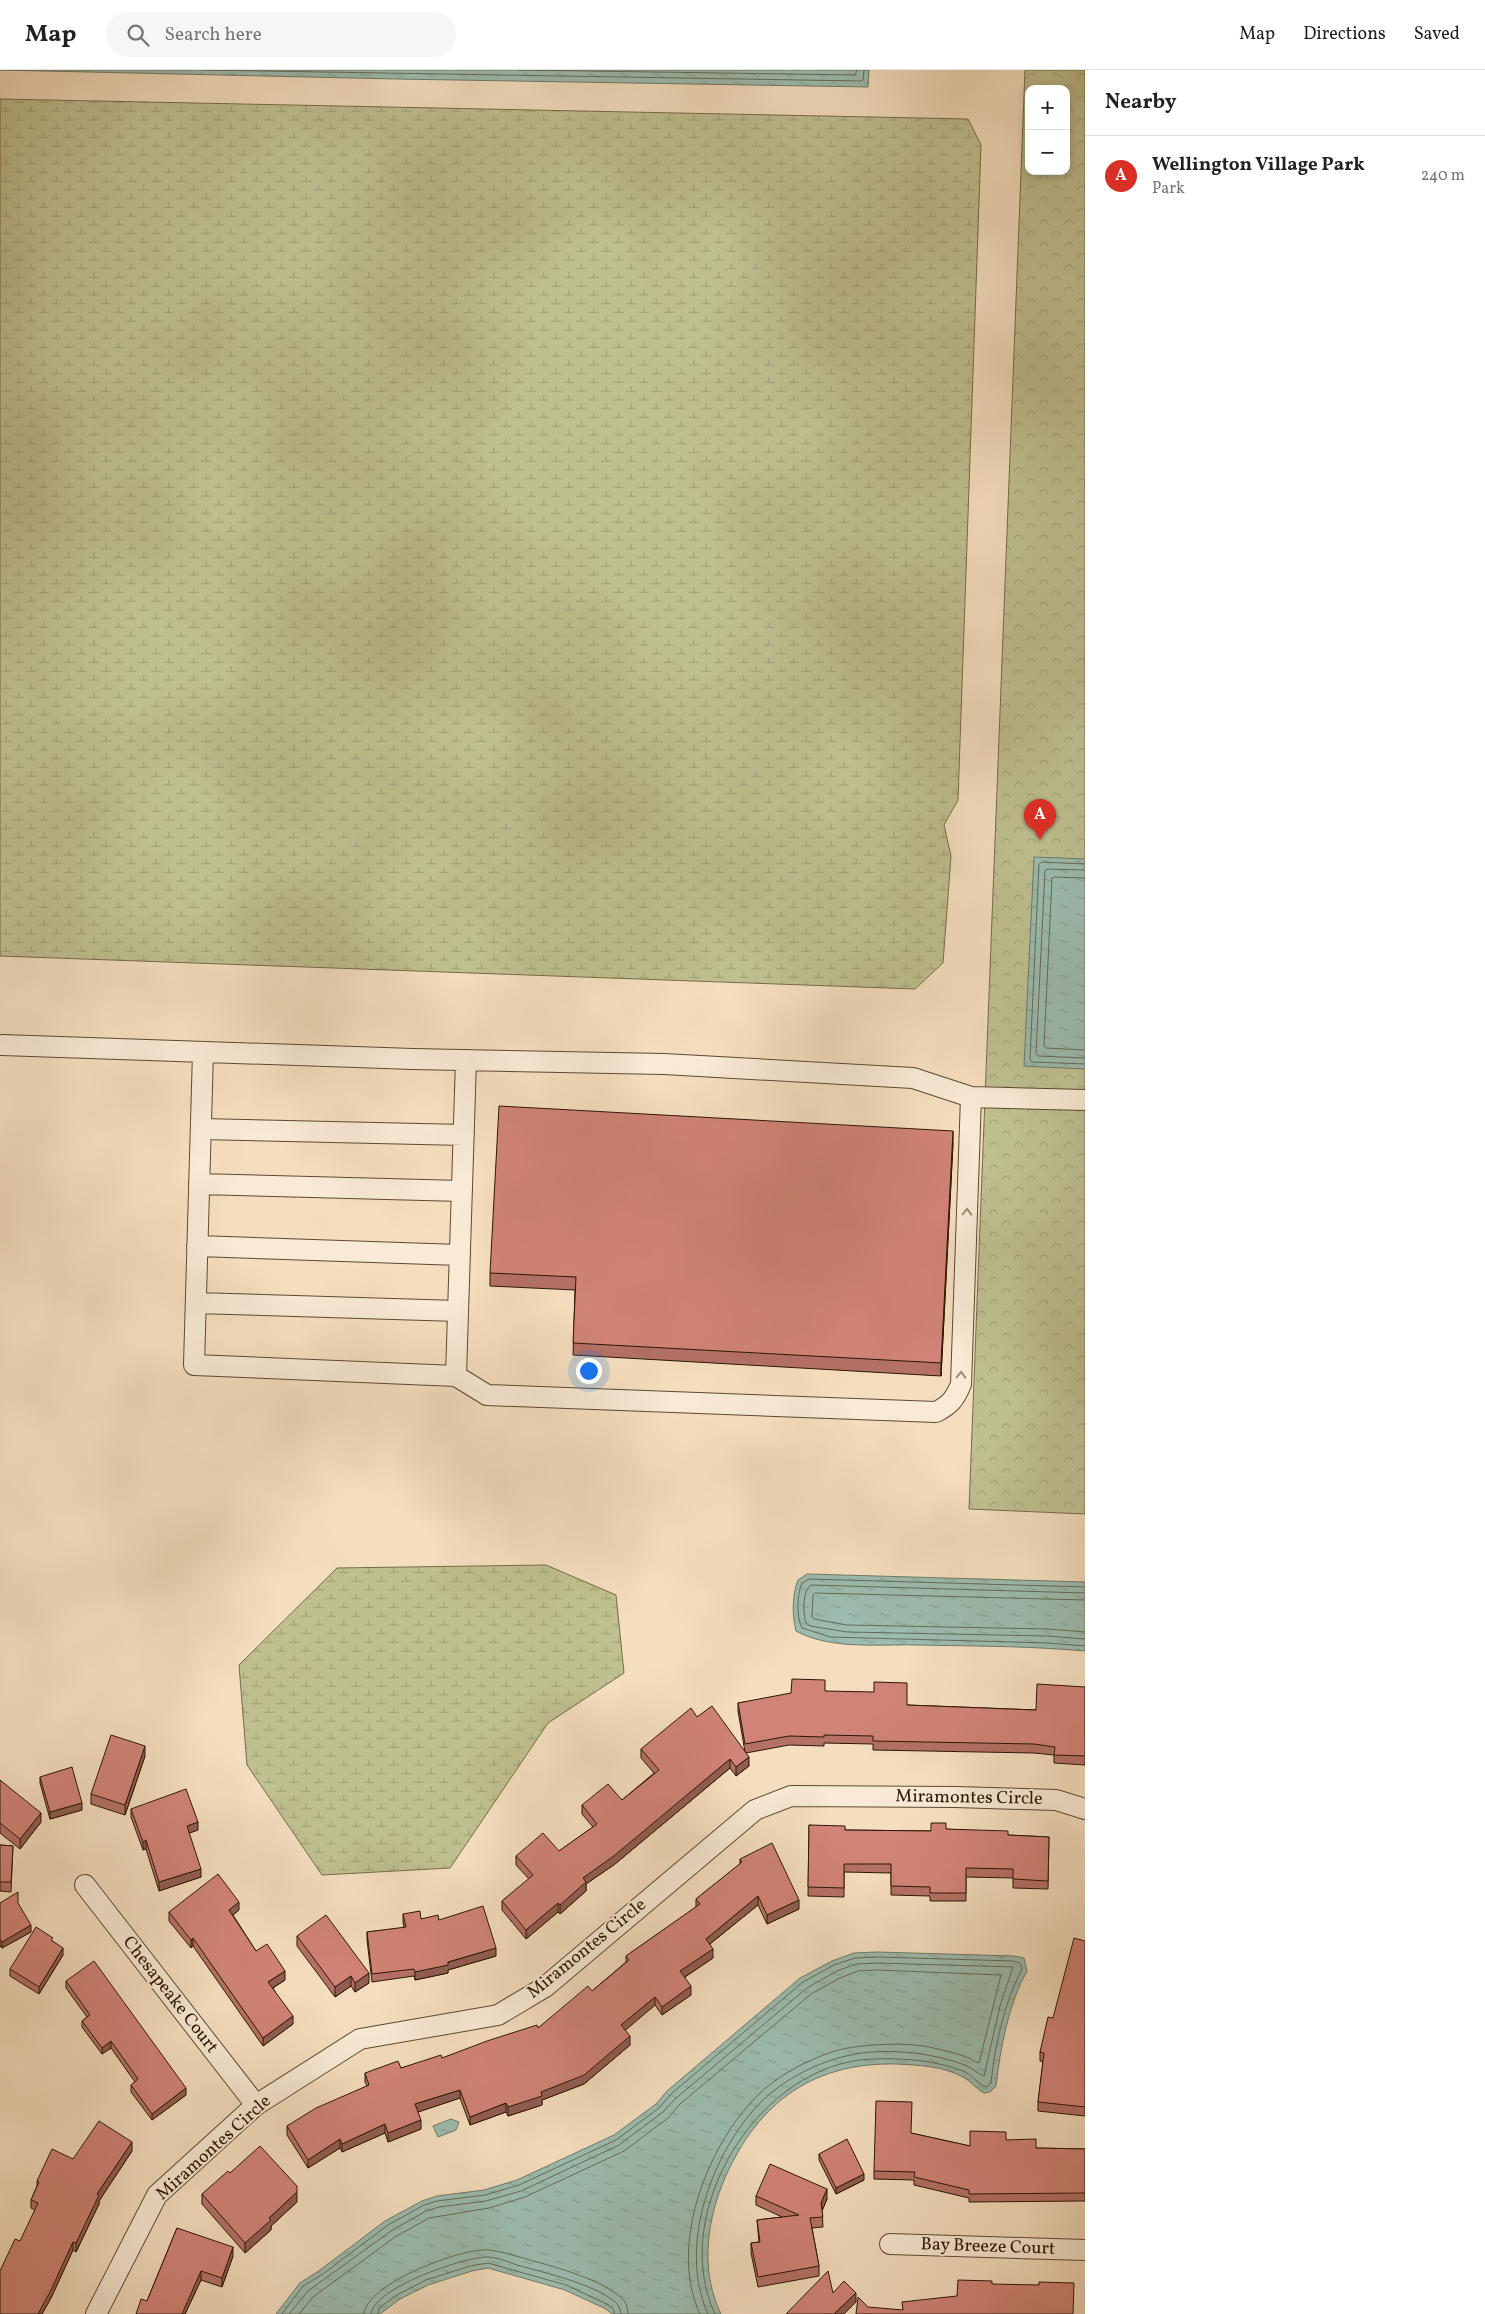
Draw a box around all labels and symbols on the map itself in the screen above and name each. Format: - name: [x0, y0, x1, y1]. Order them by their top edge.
- pin: A: [1024, 799, 1056, 840]
- one-way arrow: [962, 1208, 973, 1216]
- your location: [576, 1358, 602, 1384]
- one-way arrow: [956, 1370, 967, 1378]
- street label: Miramontes Circle: [895, 1784, 1043, 1812]
- street label: Miramontes Circle: [522, 1893, 652, 2005]
- street label: Chesapeake Court: [116, 1931, 224, 2059]
- street label: Miramontes Circle: [151, 2089, 277, 2207]
- street label: Bay Breeze Court: [920, 2232, 1056, 2262]

